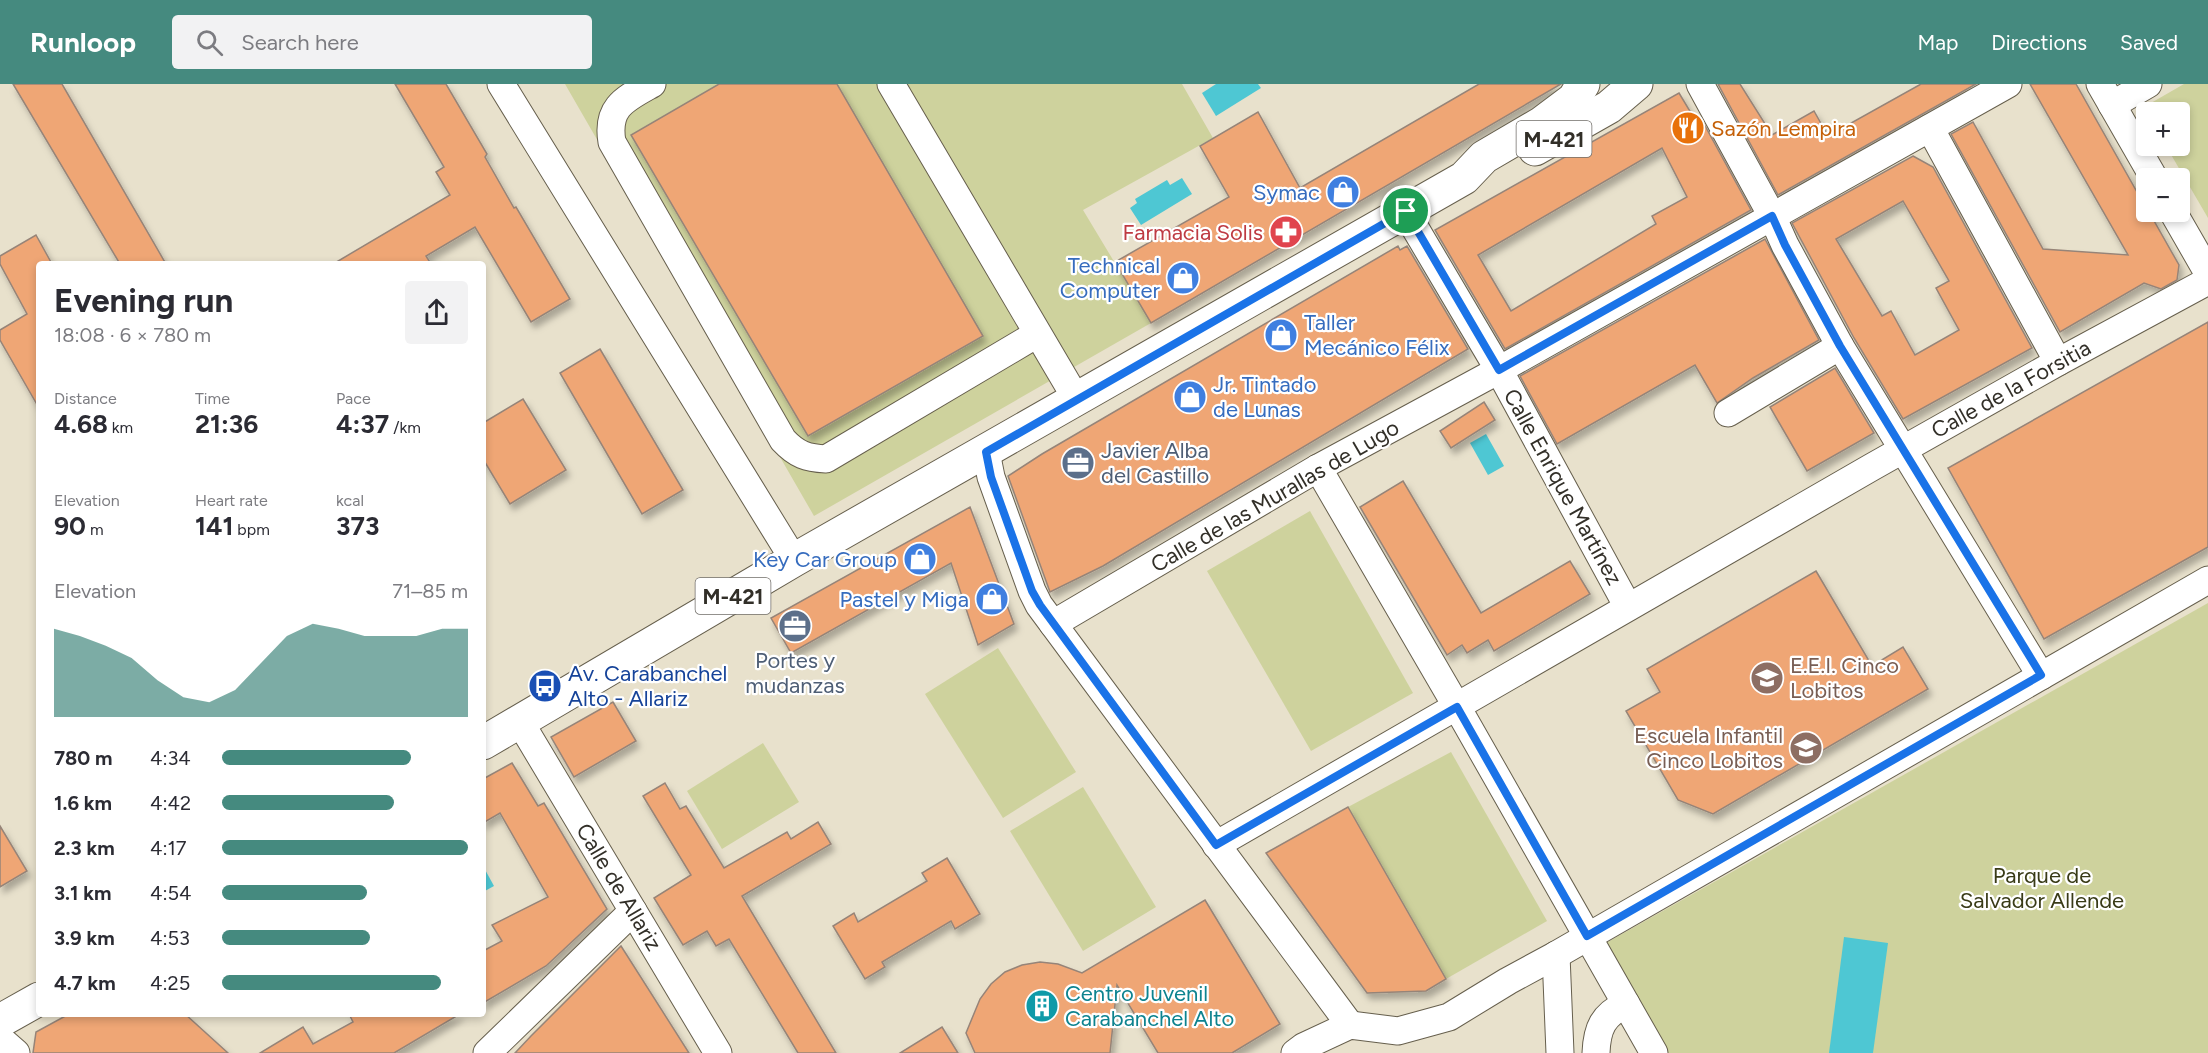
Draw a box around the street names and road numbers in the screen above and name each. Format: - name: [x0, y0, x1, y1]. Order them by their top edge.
- road number: M-421: [1516, 121, 1592, 157]
- street label: Calle de la Forsitia: [1927, 334, 2095, 444]
- street label: Calle Enrique Martínez: [1498, 384, 1628, 590]
- street label: Calle de las Murallas de Lugo: [1146, 414, 1404, 578]
- road number: M-421: [696, 578, 771, 614]
- street label: Calle de Allariz: [570, 818, 668, 956]

